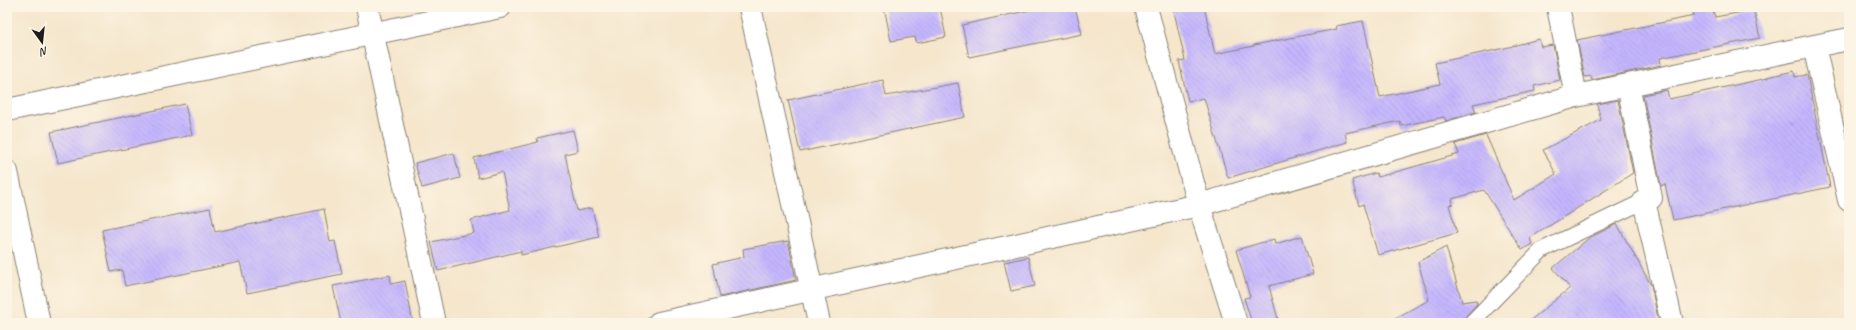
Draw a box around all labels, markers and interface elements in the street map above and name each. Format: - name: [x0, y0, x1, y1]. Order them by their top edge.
- north arrow: [22, 22, 62, 62]
- text: N: [37, 44, 50, 60]

